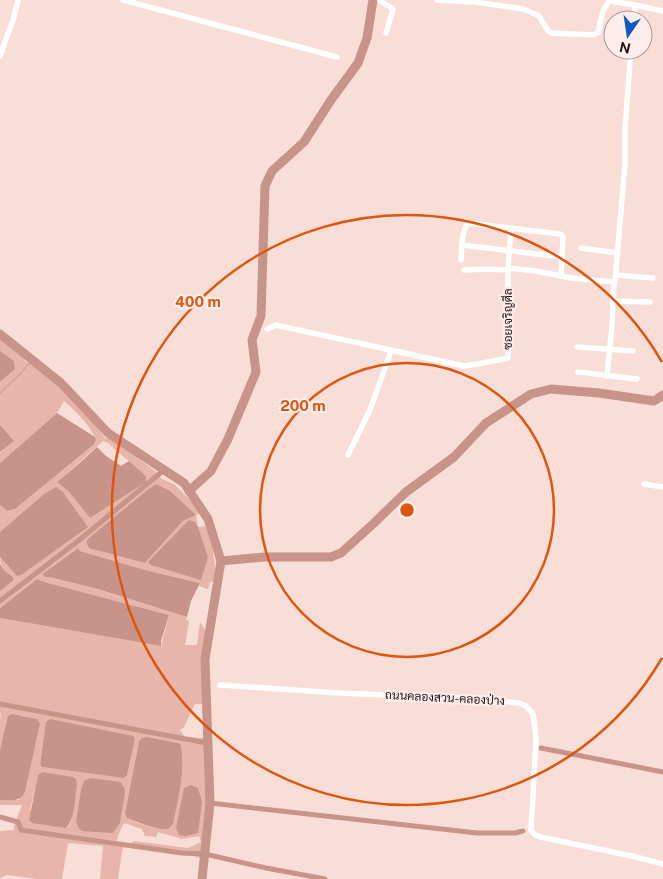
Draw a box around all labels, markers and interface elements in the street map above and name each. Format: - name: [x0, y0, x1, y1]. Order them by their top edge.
- north arrow: [603, 10, 653, 60]
- text: N: [618, 39, 632, 57]
- street label: ซอยเจริญศีล: [500, 288, 515, 350]
- text: 400 m: [175, 293, 221, 310]
- text: 200 m: [280, 397, 326, 414]
- centre of rings: [398, 501, 416, 519]
- street label: ถนนคลองสวน-คลองป่าง: [385, 688, 505, 708]

